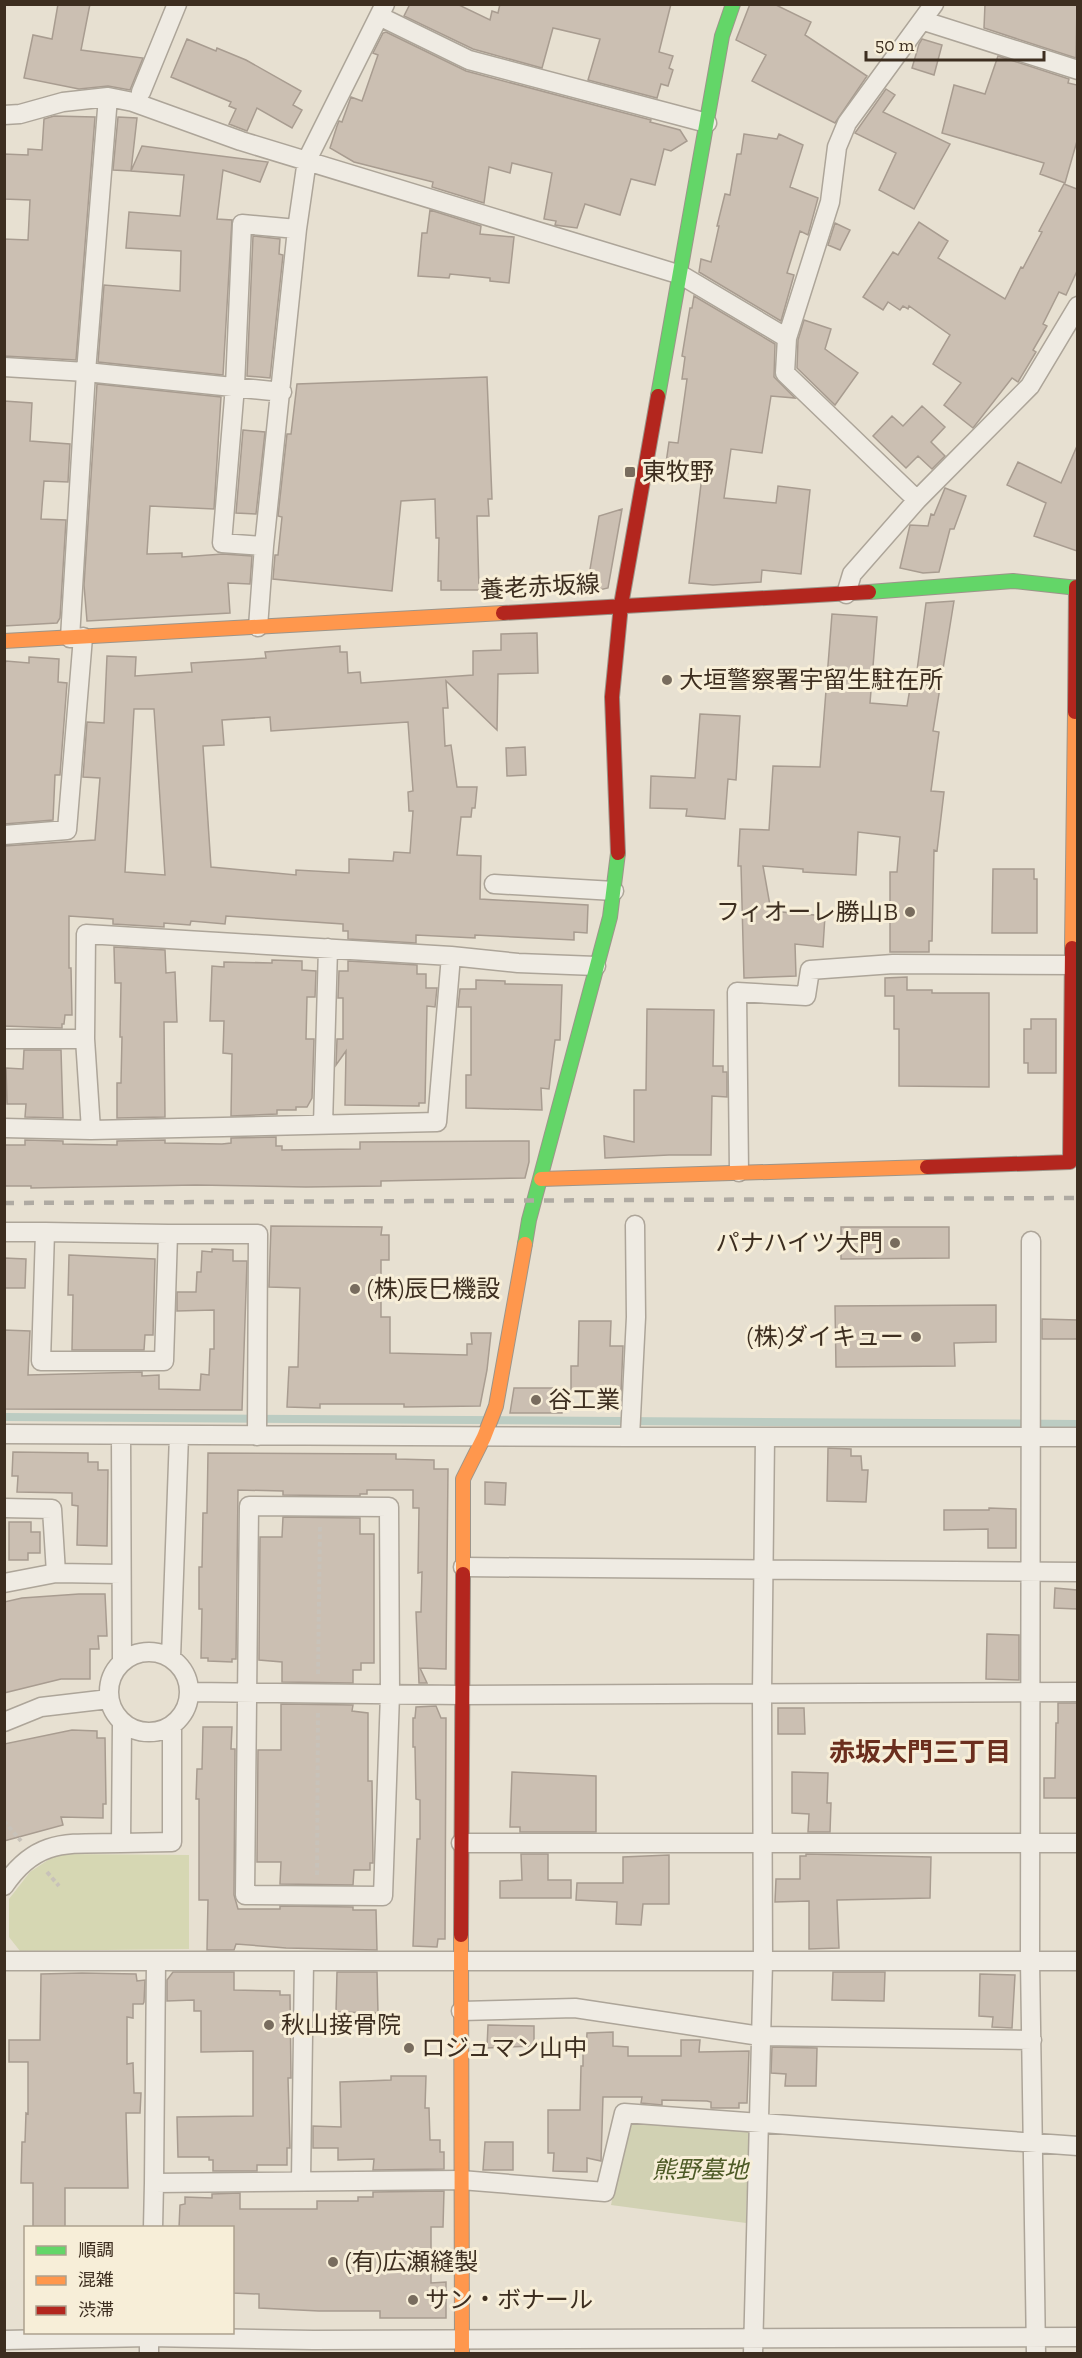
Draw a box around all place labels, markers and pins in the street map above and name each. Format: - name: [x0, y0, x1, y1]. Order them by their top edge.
- place label: 東牧野: [642, 457, 714, 486]
- marker: 東牧野: [623, 465, 637, 479]
- place label: 大垣警察署宇留生駐在所: [679, 665, 943, 694]
- marker: 大垣警察署宇留生駐在所: [660, 673, 674, 687]
- place label: フィオーレ勝山B: [716, 897, 898, 926]
- marker: フィオーレ勝山B: [903, 905, 917, 919]
- place label: パナハイツ大門: [715, 1228, 883, 1257]
- marker: パナハイツ大門: [888, 1236, 902, 1250]
- place label: (株)辰巳機設: [367, 1274, 500, 1303]
- marker: (株)辰巳機設: [348, 1282, 362, 1296]
- place label: (株)ダイキュー: [747, 1322, 904, 1351]
- marker: (株)ダイキュー: [909, 1330, 923, 1344]
- place label: 谷工業: [548, 1385, 620, 1414]
- marker: 谷工業: [529, 1393, 543, 1407]
- place label: 秋山接骨院: [281, 2010, 401, 2039]
- marker: 秋山接骨院: [262, 2018, 276, 2032]
- place label: ロジュマン山中: [421, 2033, 587, 2062]
- marker: ロジュマン山中: [402, 2041, 416, 2055]
- place label: (有)広瀬縫製: [345, 2247, 478, 2276]
- marker: (有)広瀬縫製: [326, 2255, 340, 2269]
- place label: サン・ボナール: [425, 2285, 593, 2314]
- marker: サン・ボナール: [406, 2293, 420, 2307]

